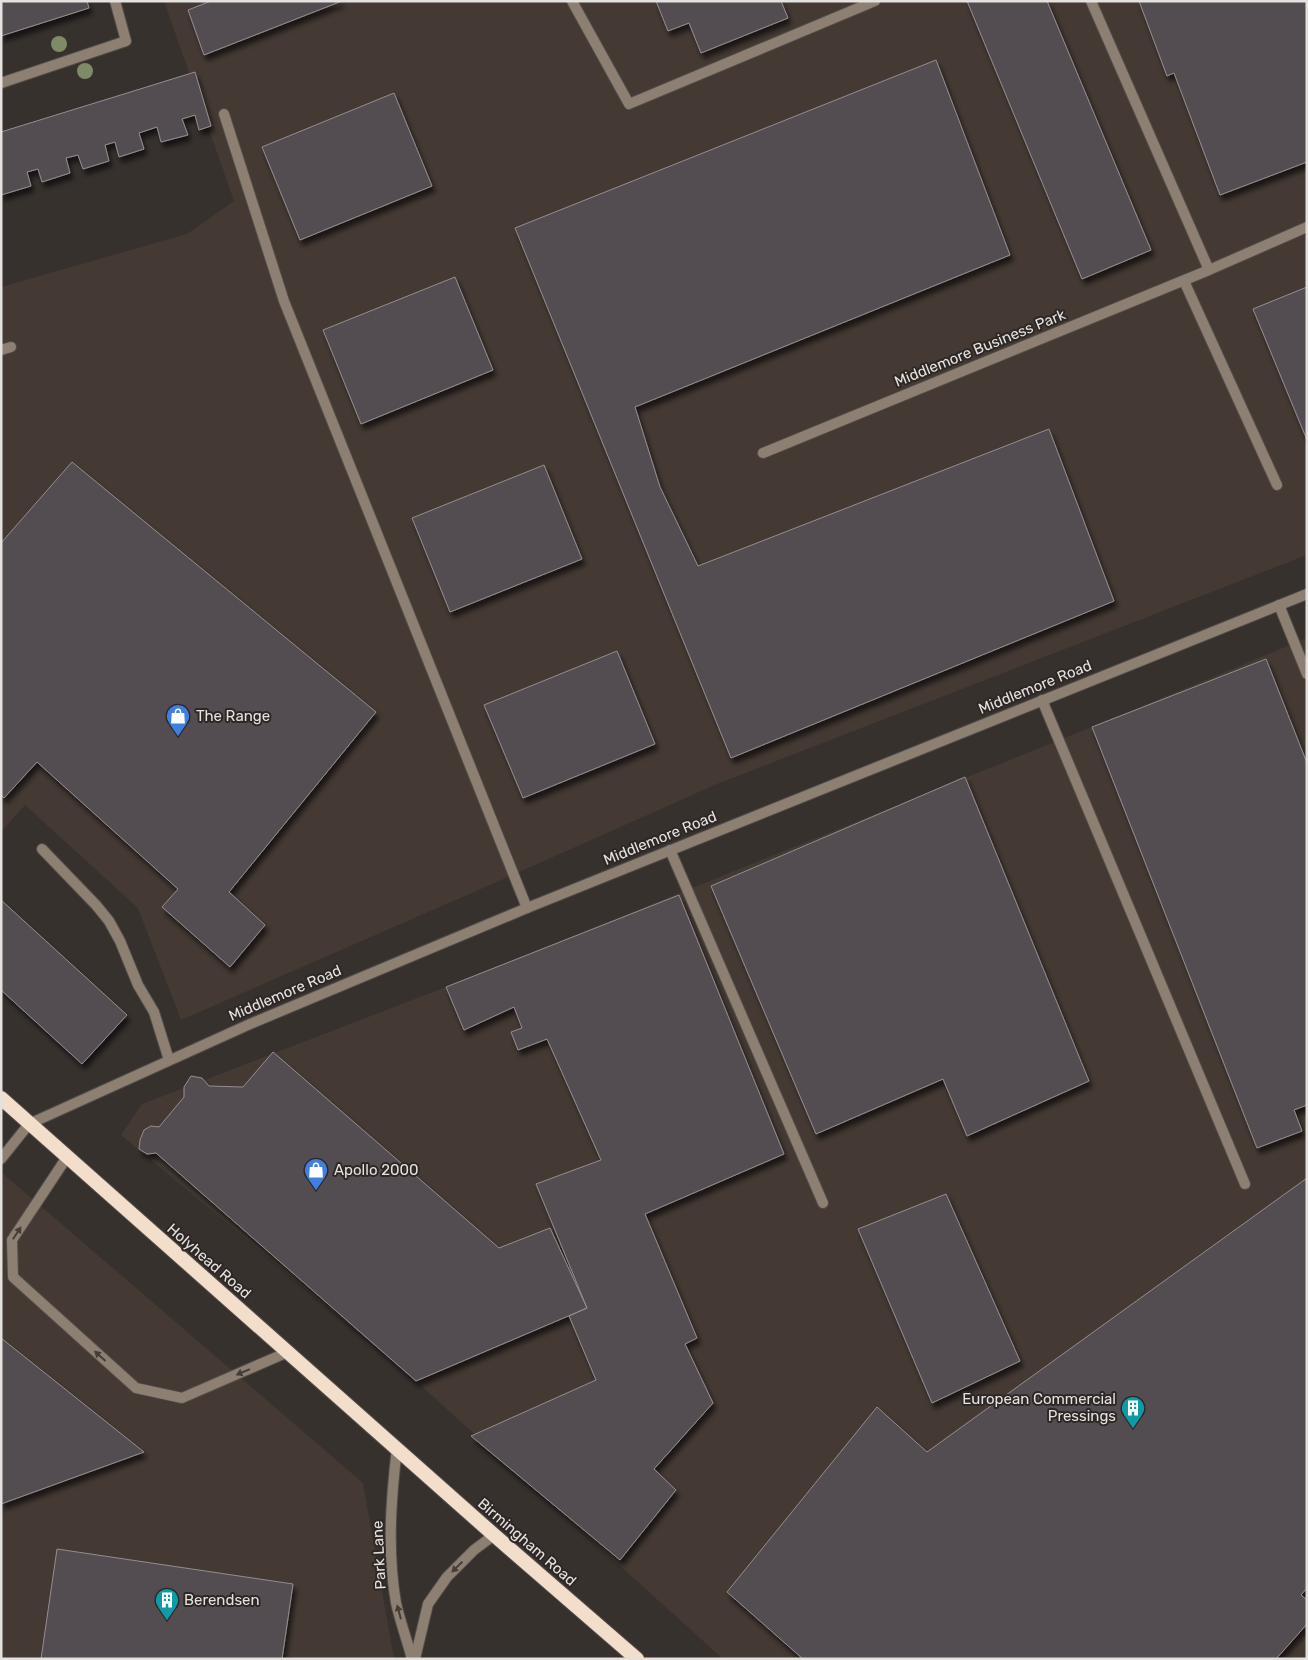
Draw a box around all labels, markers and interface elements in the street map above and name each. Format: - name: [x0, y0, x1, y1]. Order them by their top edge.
- street label: Middlemore Business Park: [892, 305, 1068, 391]
- street label: Middlemore Road: [976, 656, 1094, 718]
- shop icon: The Range: [165, 703, 191, 737]
- place label: The Range: [196, 707, 270, 725]
- street label: Middlemore Road: [601, 807, 719, 869]
- street label: Middlemore Road: [226, 961, 344, 1025]
- shop icon: Apollo 2000: [303, 1157, 329, 1191]
- place label: Apollo 2000: [334, 1161, 419, 1179]
- street label: Holyhead Road: [163, 1220, 255, 1302]
- one-way arrow: [12, 1227, 22, 1240]
- one-way arrow: [93, 1350, 106, 1361]
- one-way arrow: [236, 1368, 250, 1376]
- place label: European Commercial Pressings: [962, 1390, 1116, 1425]
- building icon: European Commercial Pressings: [1120, 1395, 1146, 1429]
- street label: Birmingham Road: [474, 1494, 580, 1590]
- street label: Park Lane: [368, 1520, 390, 1590]
- one-way arrow: [451, 1561, 463, 1573]
- building icon: Berendsen: [154, 1587, 180, 1621]
- place label: Berendsen: [184, 1591, 260, 1609]
- one-way arrow: [395, 1604, 403, 1619]

